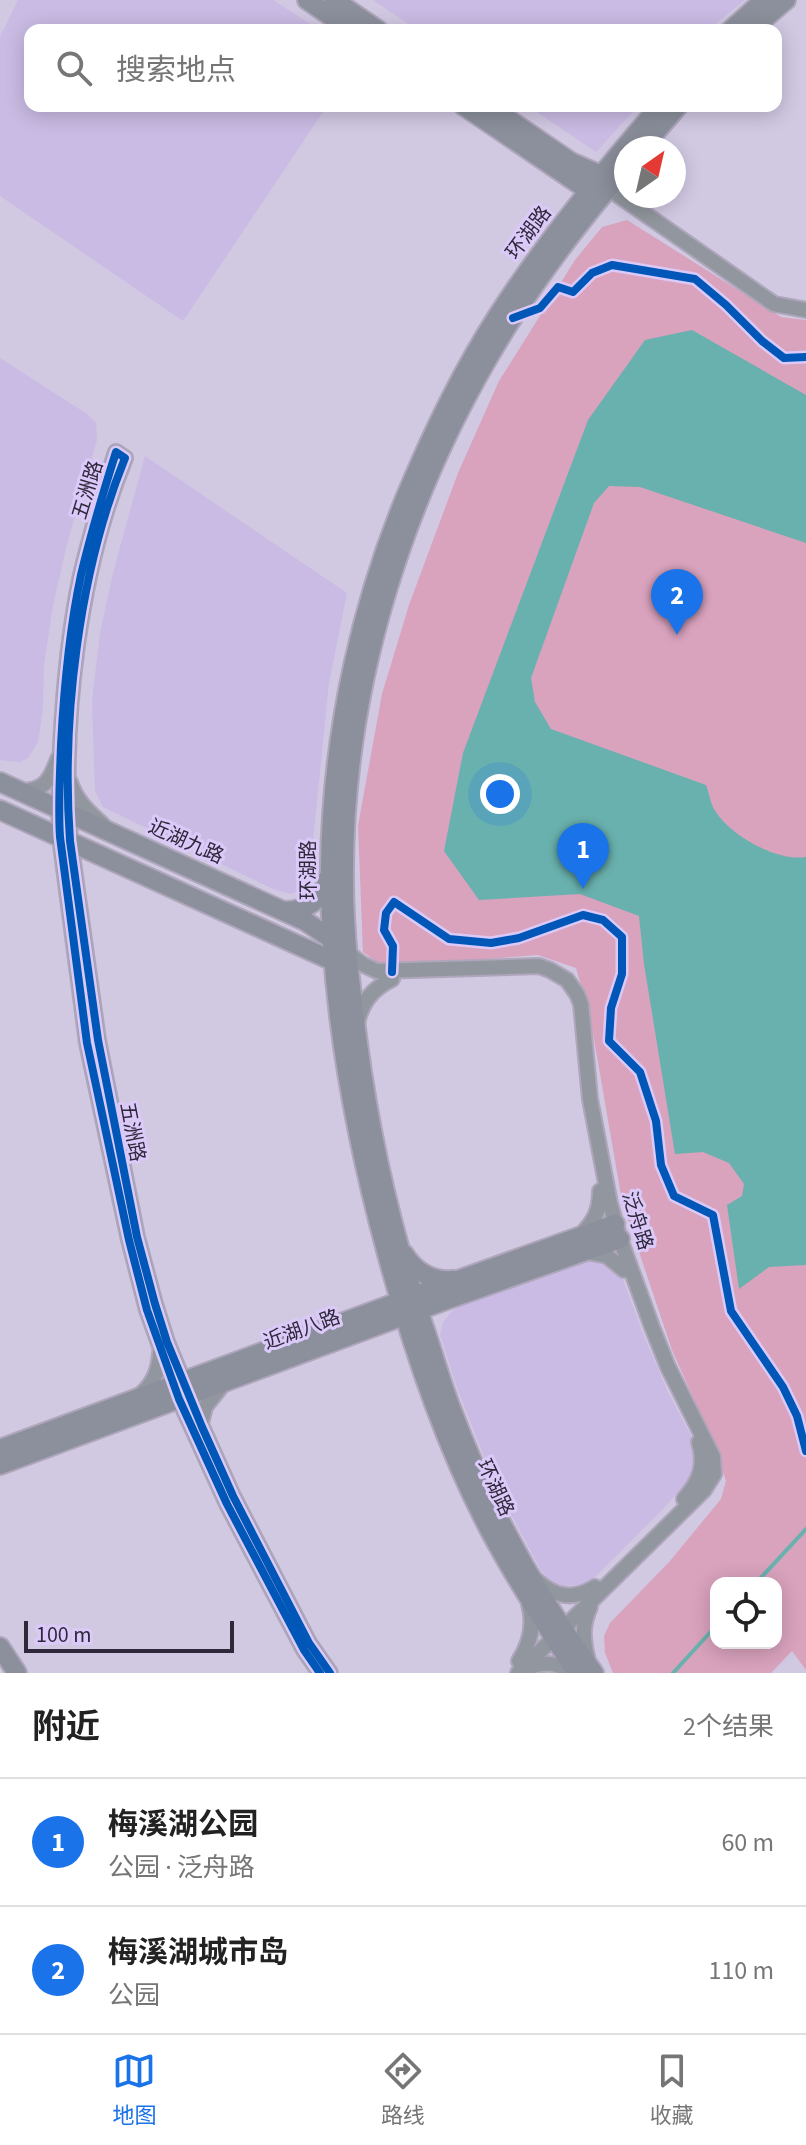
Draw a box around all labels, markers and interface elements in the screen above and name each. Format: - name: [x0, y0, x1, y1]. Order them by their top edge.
- search box: [24, 24, 782, 112]
- icon: search: [52, 46, 96, 90]
- text: 搜索地点: [116, 49, 236, 92]
- north arrow: [614, 136, 686, 208]
- street label: 环湖路: [500, 201, 558, 265]
- street label: 五洲路: [66, 457, 110, 523]
- pin: 2: [651, 569, 703, 635]
- your location: [480, 774, 520, 814]
- street label: 近湖九路: [144, 813, 228, 871]
- pin: 1: [557, 823, 609, 889]
- street label: 环湖路: [295, 840, 323, 900]
- street label: 五洲路: [113, 1100, 151, 1164]
- street label: 泛舟路: [615, 1188, 659, 1254]
- street label: 近湖八路: [260, 1303, 344, 1357]
- street label: 环湖路: [470, 1455, 520, 1521]
- map controls: [710, 1577, 782, 1649]
- button: locate: [710, 1577, 782, 1649]
- scale bar: [24, 1617, 234, 1653]
- text: 100 m: [36, 1619, 91, 1651]
- text: 附近: [32, 1703, 100, 1752]
- text: 2个结果: [683, 1708, 774, 1745]
- text: 梅溪湖公园: [108, 1803, 258, 1846]
- text: 1: [51, 1824, 65, 1861]
- text: 60 m: [721, 1824, 774, 1861]
- text: 公园 · 泛舟路: [108, 1849, 255, 1886]
- text: 梅溪湖城市岛: [108, 1931, 288, 1974]
- text: 2: [51, 1952, 65, 1989]
- text: 110 m: [708, 1952, 774, 1989]
- text: 公园: [108, 1977, 160, 2014]
- tab: 地图: [112, 2049, 156, 2132]
- tab: 路线: [381, 2049, 425, 2132]
- tab: 收藏: [650, 2049, 694, 2132]

